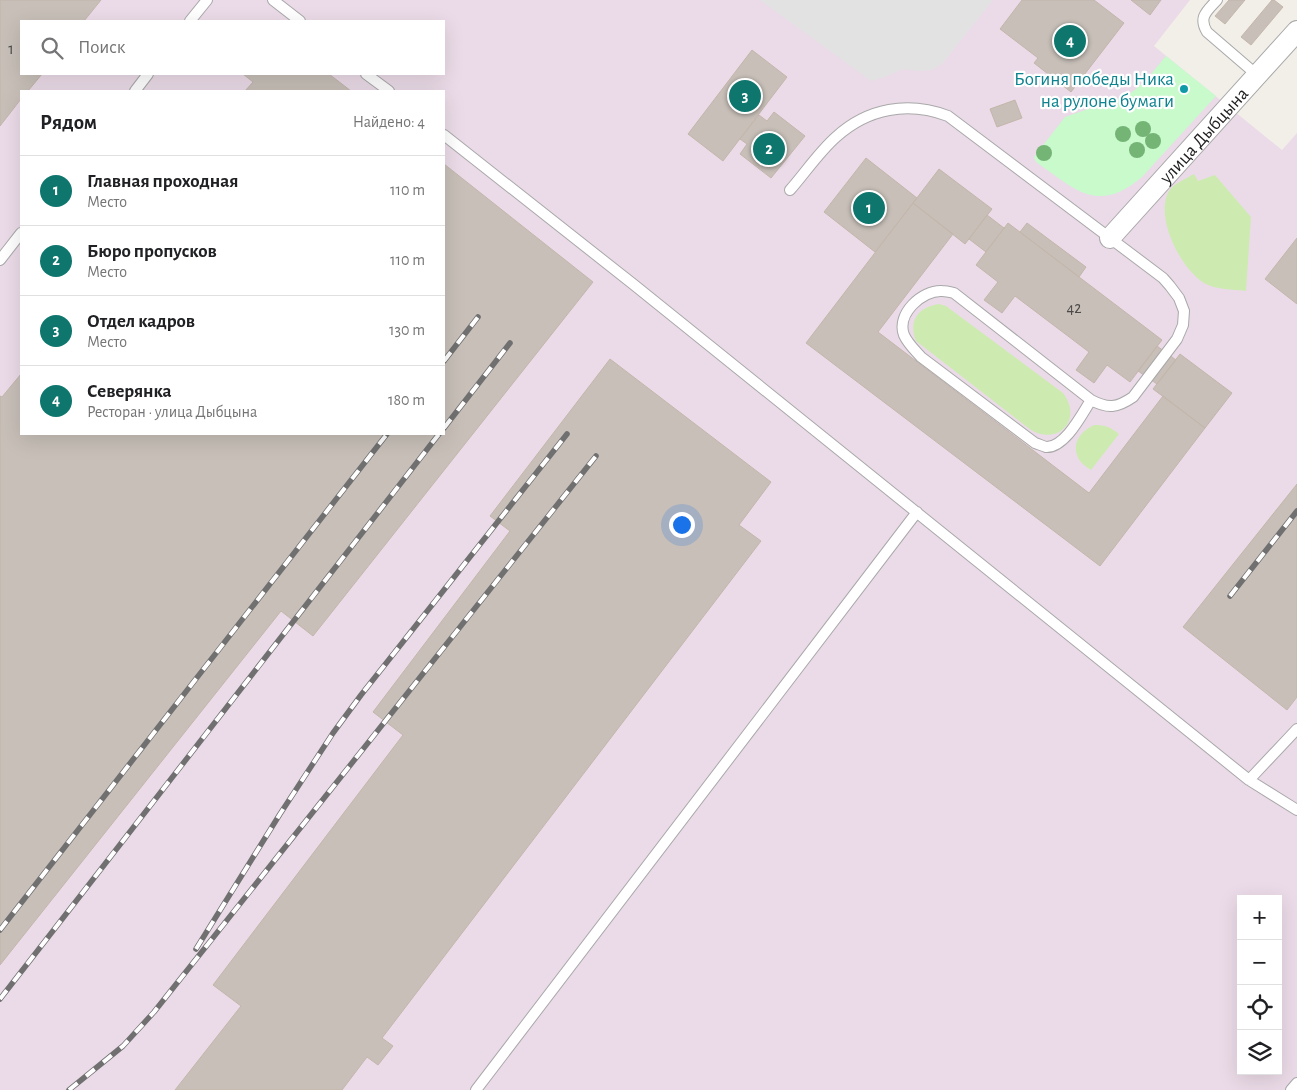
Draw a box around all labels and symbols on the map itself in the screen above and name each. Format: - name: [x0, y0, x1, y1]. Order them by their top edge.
- pin: 4: [1054, 22, 1086, 60]
- house number: 1: [8, 41, 14, 57]
- place label: Богиня победы Ника на рулоне бумаги: [1014, 70, 1174, 111]
- pin: 3: [729, 77, 761, 115]
- marker: Богиня победы Ника на рулоне бумаги: [1178, 83, 1190, 95]
- street label: улица Дыбцына: [1156, 84, 1252, 188]
- pin: 2: [753, 130, 785, 168]
- pin: 1: [853, 189, 885, 227]
- house number: 42: [1067, 300, 1081, 316]
- your location: [669, 512, 695, 538]

